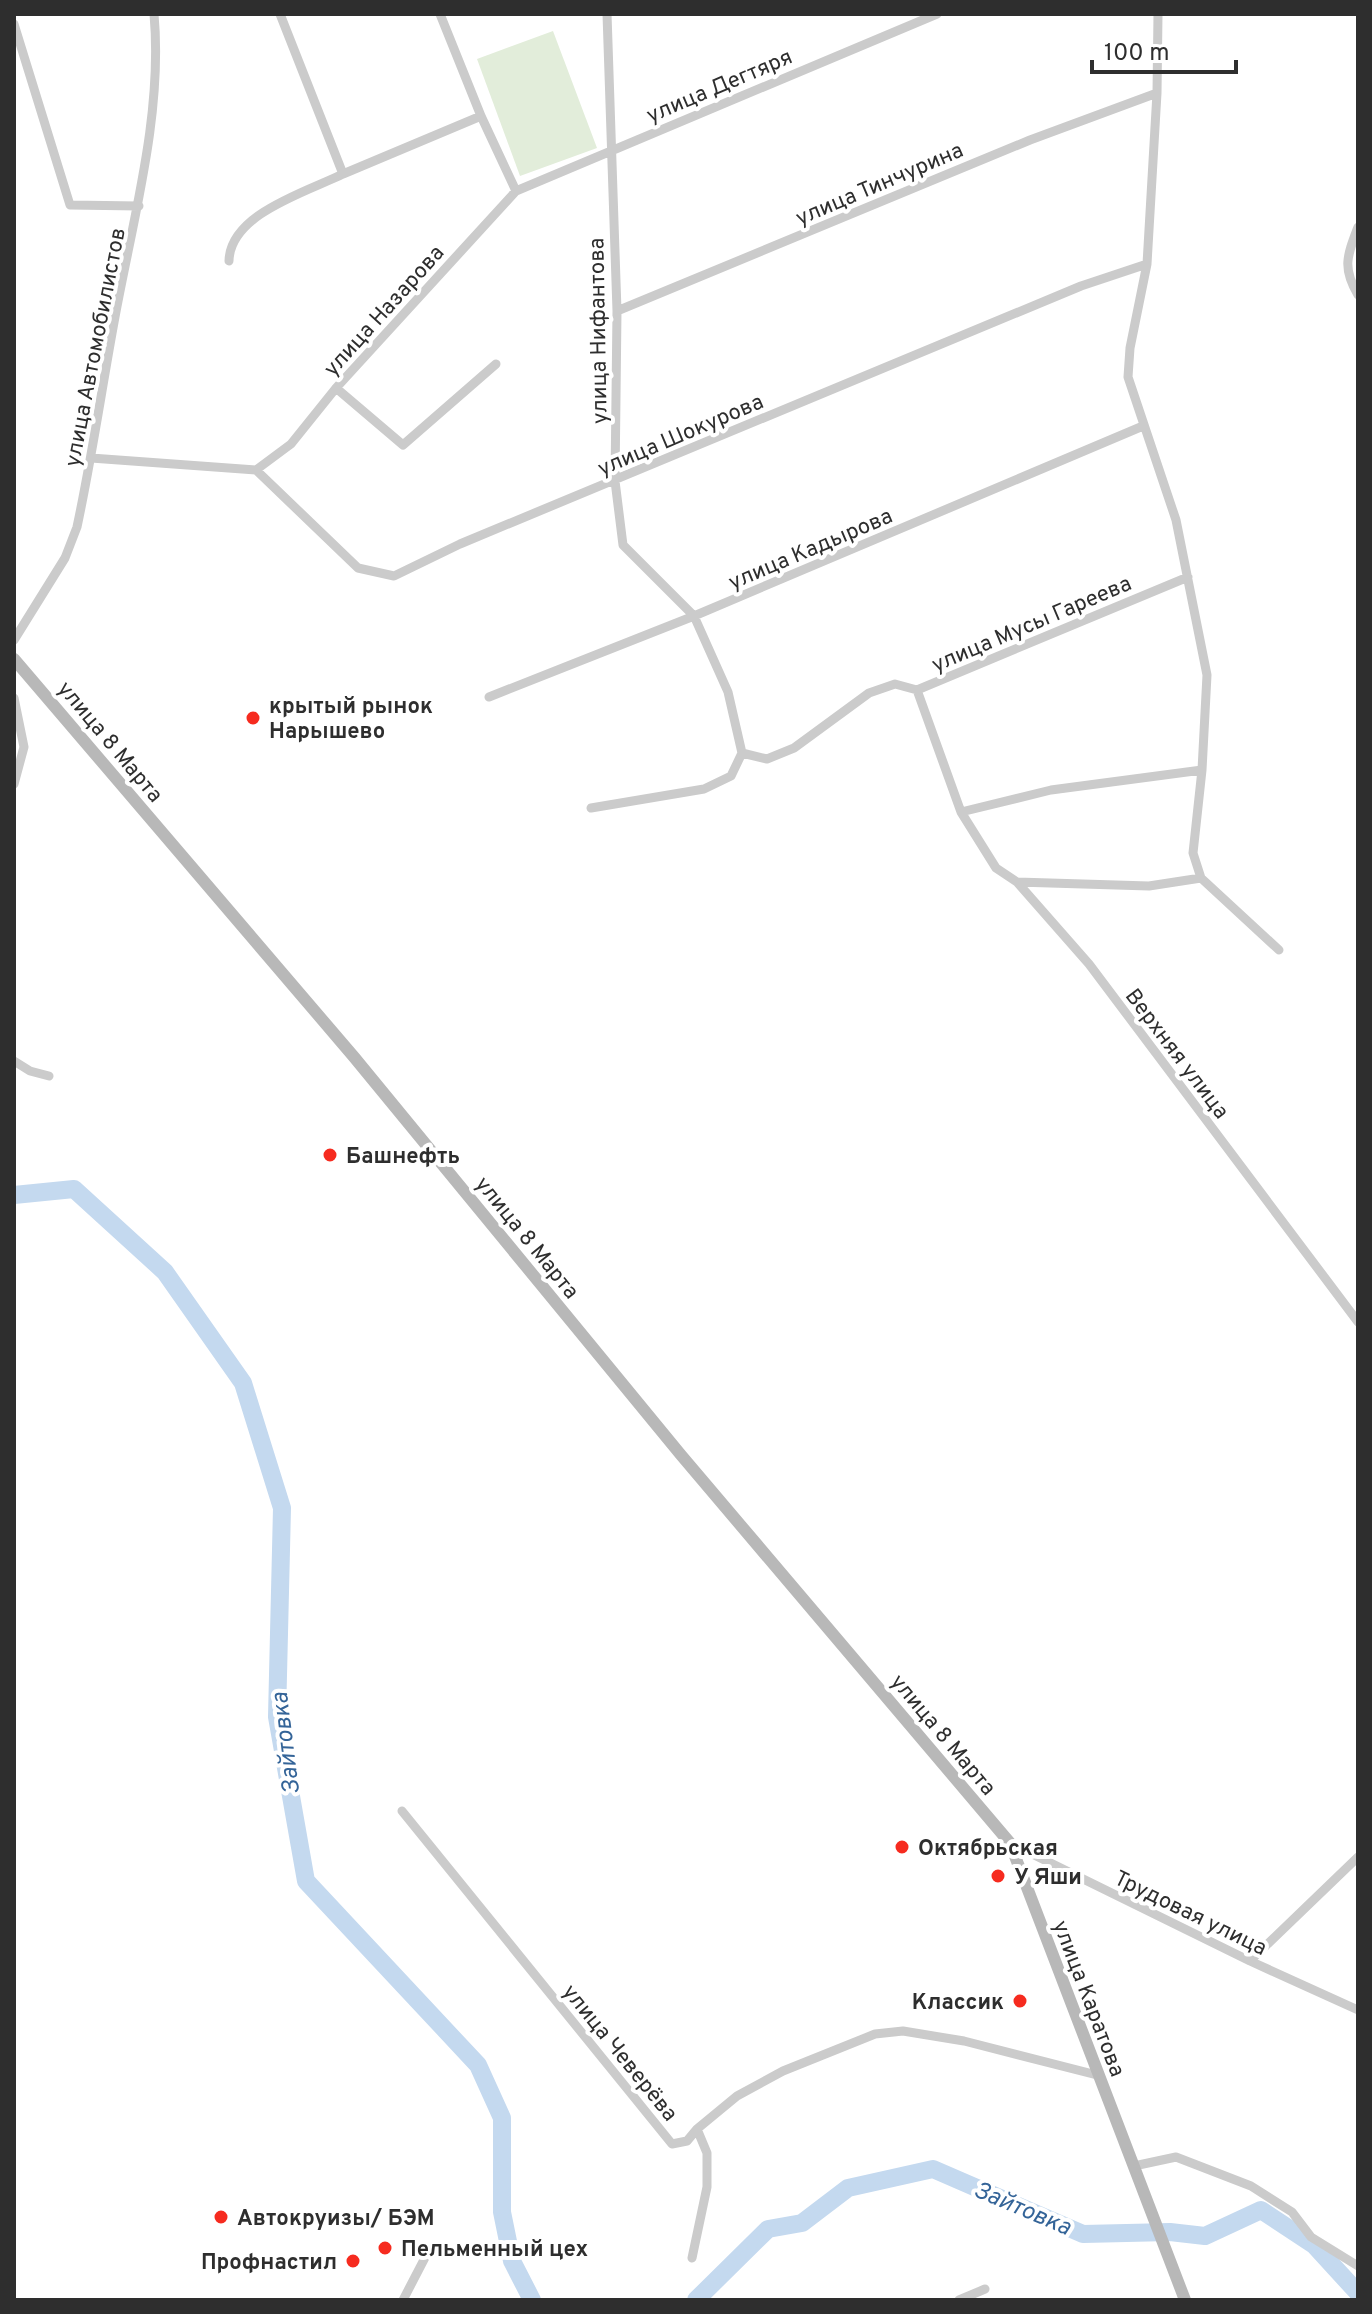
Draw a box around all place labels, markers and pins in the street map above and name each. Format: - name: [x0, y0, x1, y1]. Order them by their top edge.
- place label: крытый рынок Нарышево: [269, 694, 433, 746]
- marker: крытый рынок Нарышево: [244, 709, 262, 727]
- place label: Башнефть: [346, 1144, 460, 1171]
- marker: Башнефть: [321, 1146, 339, 1164]
- place label: Октябрьская: [918, 1836, 1058, 1863]
- marker: Октябрьская: [893, 1838, 911, 1856]
- place label: У Яши: [1014, 1865, 1082, 1892]
- marker: У Яши: [989, 1867, 1007, 1885]
- place label: Классик: [912, 1990, 1004, 2017]
- marker: Классик: [1011, 1992, 1029, 2010]
- place label: Автокруизы/ БЭМ: [237, 2206, 435, 2233]
- marker: Автокруизы/ БЭМ: [212, 2208, 230, 2226]
- place label: Пельменный цех: [401, 2237, 589, 2264]
- marker: Пельменный цех: [376, 2239, 394, 2257]
- place label: Профнастил: [201, 2250, 337, 2277]
- marker: Профнастил: [344, 2252, 362, 2270]

